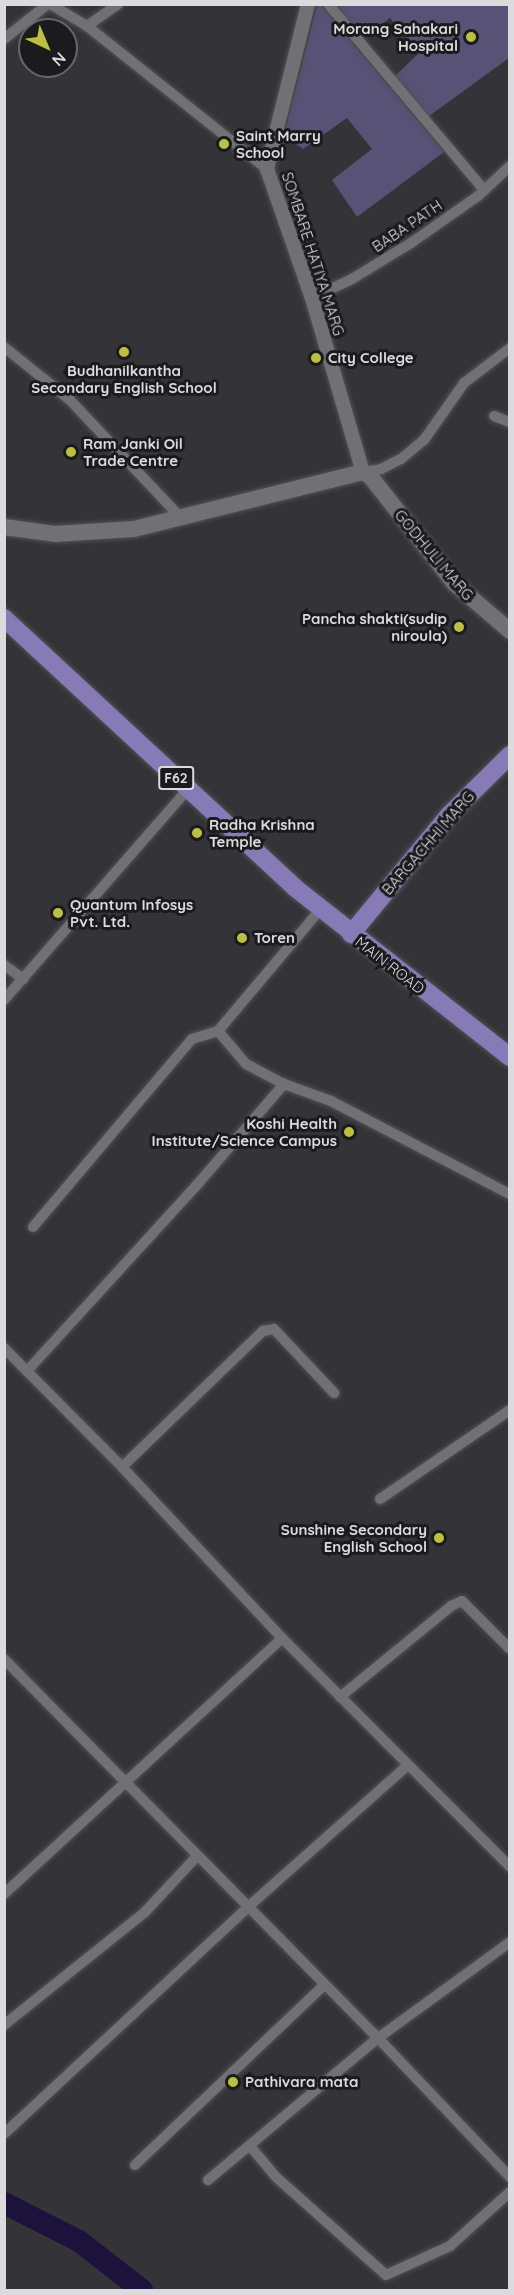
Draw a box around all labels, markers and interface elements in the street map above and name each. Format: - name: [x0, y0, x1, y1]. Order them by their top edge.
- north arrow: [18, 18, 78, 78]
- place label: Morang Sahakari Hospital: [333, 19, 458, 54]
- marker: Morang Sahakari Hospital: [462, 28, 480, 46]
- text: N: [48, 48, 70, 71]
- place label: Saint Marry School: [236, 126, 321, 161]
- marker: Saint Marry School: [217, 137, 231, 151]
- street label: SOMBARE HATIYA MARG: [278, 170, 348, 338]
- street label: BABA PATH: [369, 196, 445, 256]
- marker: Budhanilkantha Secondary English School: [117, 345, 131, 359]
- place label: City College: [328, 349, 414, 367]
- marker: City College: [309, 351, 323, 365]
- place label: Budhanilkantha Secondary English School: [31, 361, 217, 396]
- place label: Ram Janki Oil Trade Centre: [83, 434, 183, 469]
- marker: Ram Janki Oil Trade Centre: [64, 445, 78, 459]
- street label: GODHULI MARG: [391, 506, 477, 604]
- place label: Pancha shakti(sudip niroula): [302, 609, 447, 644]
- marker: Pancha shakti(sudip niroula): [452, 620, 466, 634]
- road number: F62: [158, 767, 194, 789]
- street label: BARGACHHI MARG: [378, 788, 478, 898]
- place label: Radha Krishna Temple: [209, 815, 315, 850]
- marker: Radha Krishna Temple: [190, 826, 204, 840]
- place label: Quantum Infosys Pvt. Ltd.: [70, 895, 193, 930]
- marker: Quantum Infosys Pvt. Ltd.: [51, 906, 65, 920]
- place label: Toren: [254, 929, 295, 947]
- marker: Toren: [235, 931, 249, 945]
- street label: MAIN ROAD: [352, 932, 428, 998]
- place label: Koshi Health Institute/Science Campus: [152, 1114, 337, 1149]
- marker: Koshi Health Institute/Science Campus: [342, 1125, 356, 1139]
- place label: Sunshine Secondary English School: [281, 1520, 427, 1555]
- marker: Sunshine Secondary English School: [432, 1531, 446, 1545]
- place label: Pathivara mata: [245, 2073, 358, 2091]
- marker: Pathivara mata: [226, 2075, 240, 2089]

